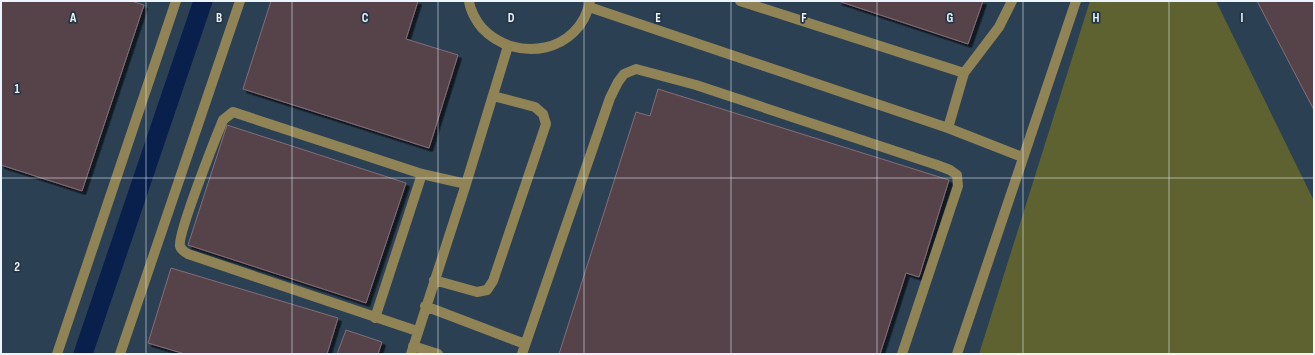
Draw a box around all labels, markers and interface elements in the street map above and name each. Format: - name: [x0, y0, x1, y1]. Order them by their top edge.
- text: A: [69, 10, 77, 26]
- text: B: [216, 10, 222, 26]
- text: C: [362, 10, 369, 26]
- text: D: [508, 10, 515, 26]
- text: E: [655, 10, 661, 26]
- text: F: [801, 10, 807, 26]
- text: G: [947, 10, 954, 26]
- text: H: [1093, 10, 1100, 26]
- text: I: [1241, 10, 1244, 26]
- text: 1: [14, 81, 20, 97]
- text: 2: [14, 259, 20, 275]

